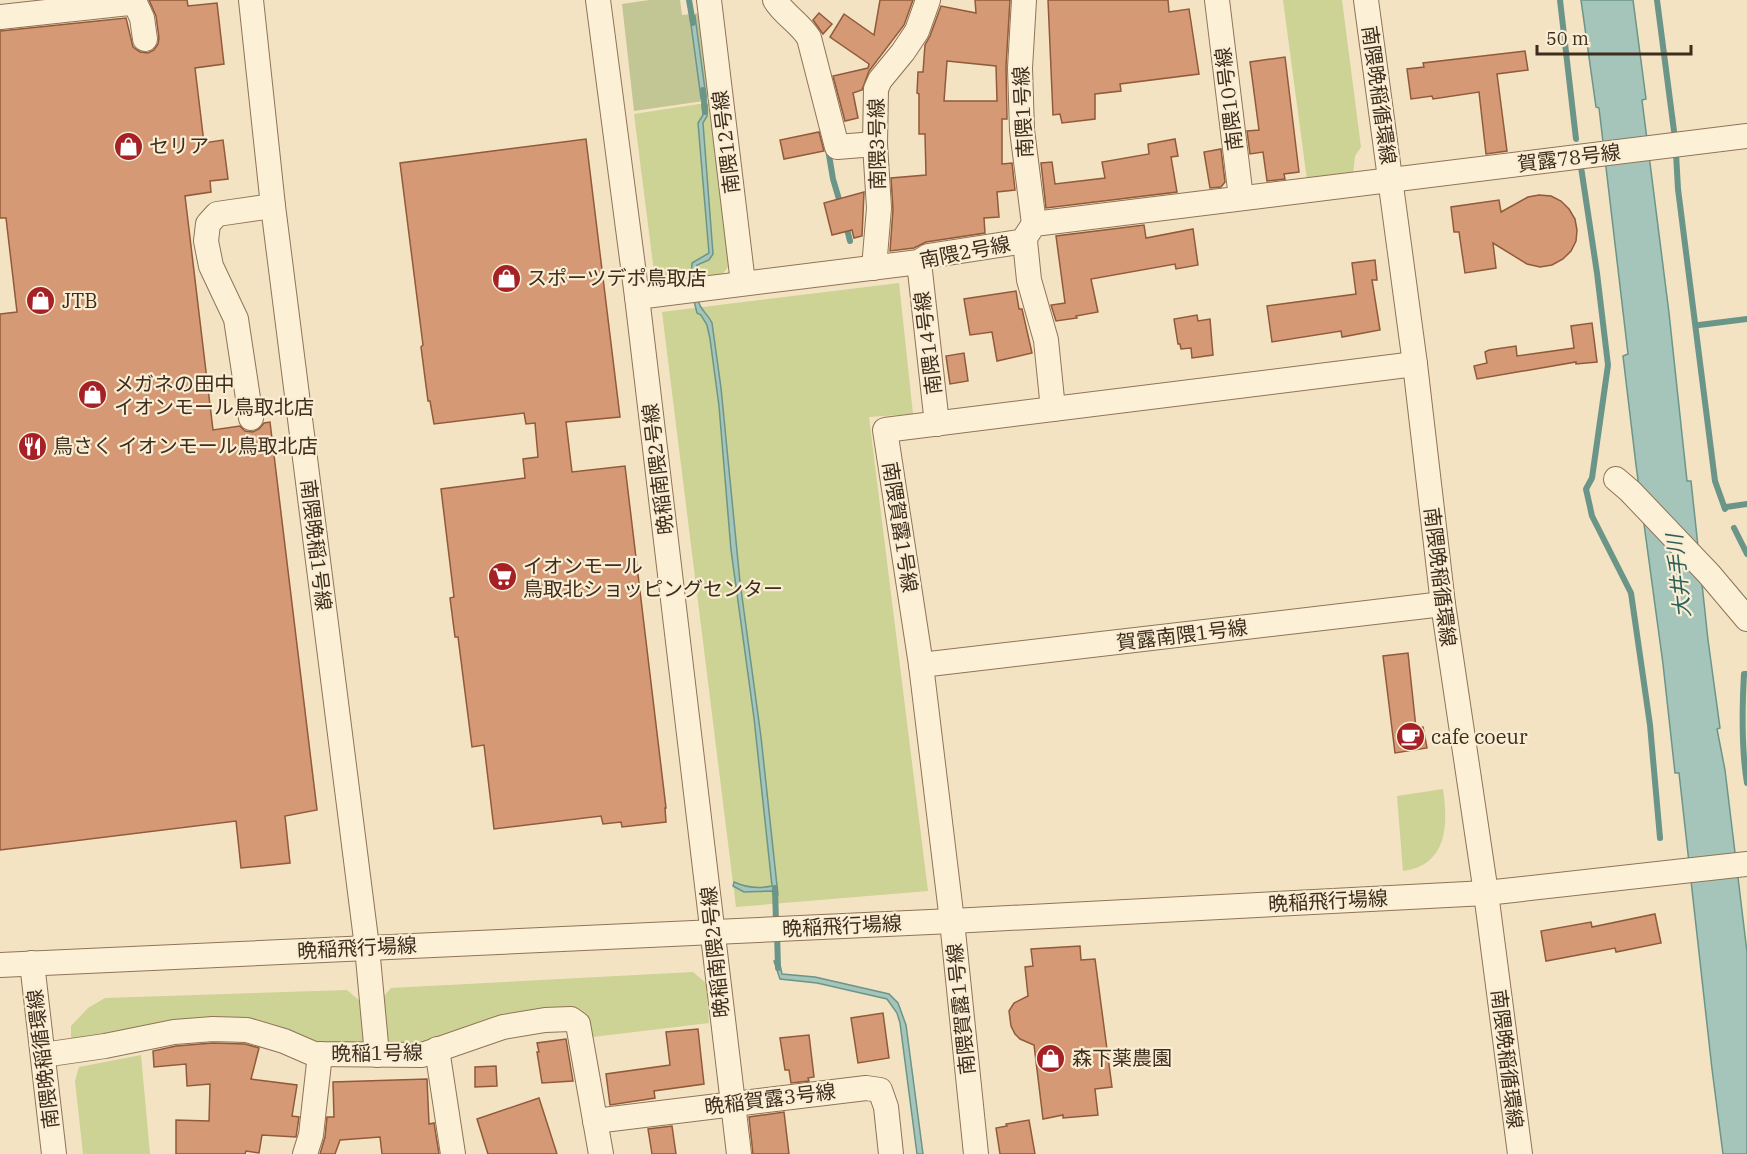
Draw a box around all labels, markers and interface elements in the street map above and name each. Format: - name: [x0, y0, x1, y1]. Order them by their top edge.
- scale bar: [1537, 18, 1692, 56]
- street label: 南隈晩稲循環線: [1356, 24, 1403, 166]
- text: 50 m: [1546, 27, 1589, 50]
- street label: 南隈10号線: [1209, 46, 1248, 152]
- street label: 南隈1号線: [1007, 65, 1038, 159]
- street label: 南隈12号線: [706, 89, 745, 195]
- street label: 南隈3号線: [862, 98, 891, 190]
- shop icon: セリア: [112, 130, 144, 162]
- place label: セリア: [149, 132, 209, 159]
- street label: 賀露78号線: [1516, 138, 1622, 177]
- street label: 南隈2号線: [917, 229, 1013, 274]
- shop icon: スポーツデポ鳥取店: [490, 262, 522, 294]
- place label: スポーツデポ鳥取店: [527, 264, 707, 291]
- shop icon: JTB: [25, 285, 57, 317]
- place label: JTB: [62, 287, 98, 314]
- street label: 南隈14号線: [908, 290, 947, 396]
- place label: メガネの田中 イオンモール鳥取北店: [114, 370, 314, 420]
- shop icon: メガネの田中 イオンモール鳥取北店: [77, 379, 109, 411]
- street label: 晩稲南隈2号線: [636, 402, 679, 536]
- restaurant icon: 鳥さく イオンモール鳥取北店: [16, 430, 48, 462]
- place label: 鳥さく イオンモール鳥取北店: [53, 432, 318, 459]
- street label: 南隈賀露1号線: [877, 460, 924, 594]
- street label: 南隈晩稲1号線: [295, 478, 338, 612]
- street label: 南隈晩稲循環線: [1419, 506, 1462, 648]
- water label: 大井手川: [1659, 531, 1696, 619]
- place label: イオンモール 鳥取北ショッピングセンター: [523, 552, 783, 602]
- supermarket icon: イオンモール 鳥取北ショッピングセンター: [486, 561, 518, 593]
- street label: 賀露南隈1号線: [1115, 613, 1249, 656]
- cafe icon: cafe coeur: [1394, 721, 1426, 753]
- place label: cafe coeur: [1431, 723, 1528, 750]
- street label: 晩稲飛行場線: [1267, 884, 1389, 917]
- street label: 晩稲南隈2号線: [694, 885, 735, 1019]
- street label: 晩稲飛行場線: [781, 909, 903, 942]
- street label: 晩稲飛行場線: [296, 931, 418, 964]
- street label: 南隈賀露1号線: [940, 942, 981, 1076]
- street label: 南隈晩稲循環線: [21, 988, 64, 1130]
- street label: 南隈晩稲循環線: [1486, 988, 1529, 1130]
- street label: 晩稲1号線: [331, 1038, 423, 1067]
- shop icon: 森下薬農園: [1035, 1042, 1067, 1074]
- place label: 森下薬農園: [1072, 1044, 1172, 1071]
- street label: 晩稲賀露3号線: [703, 1077, 837, 1120]

